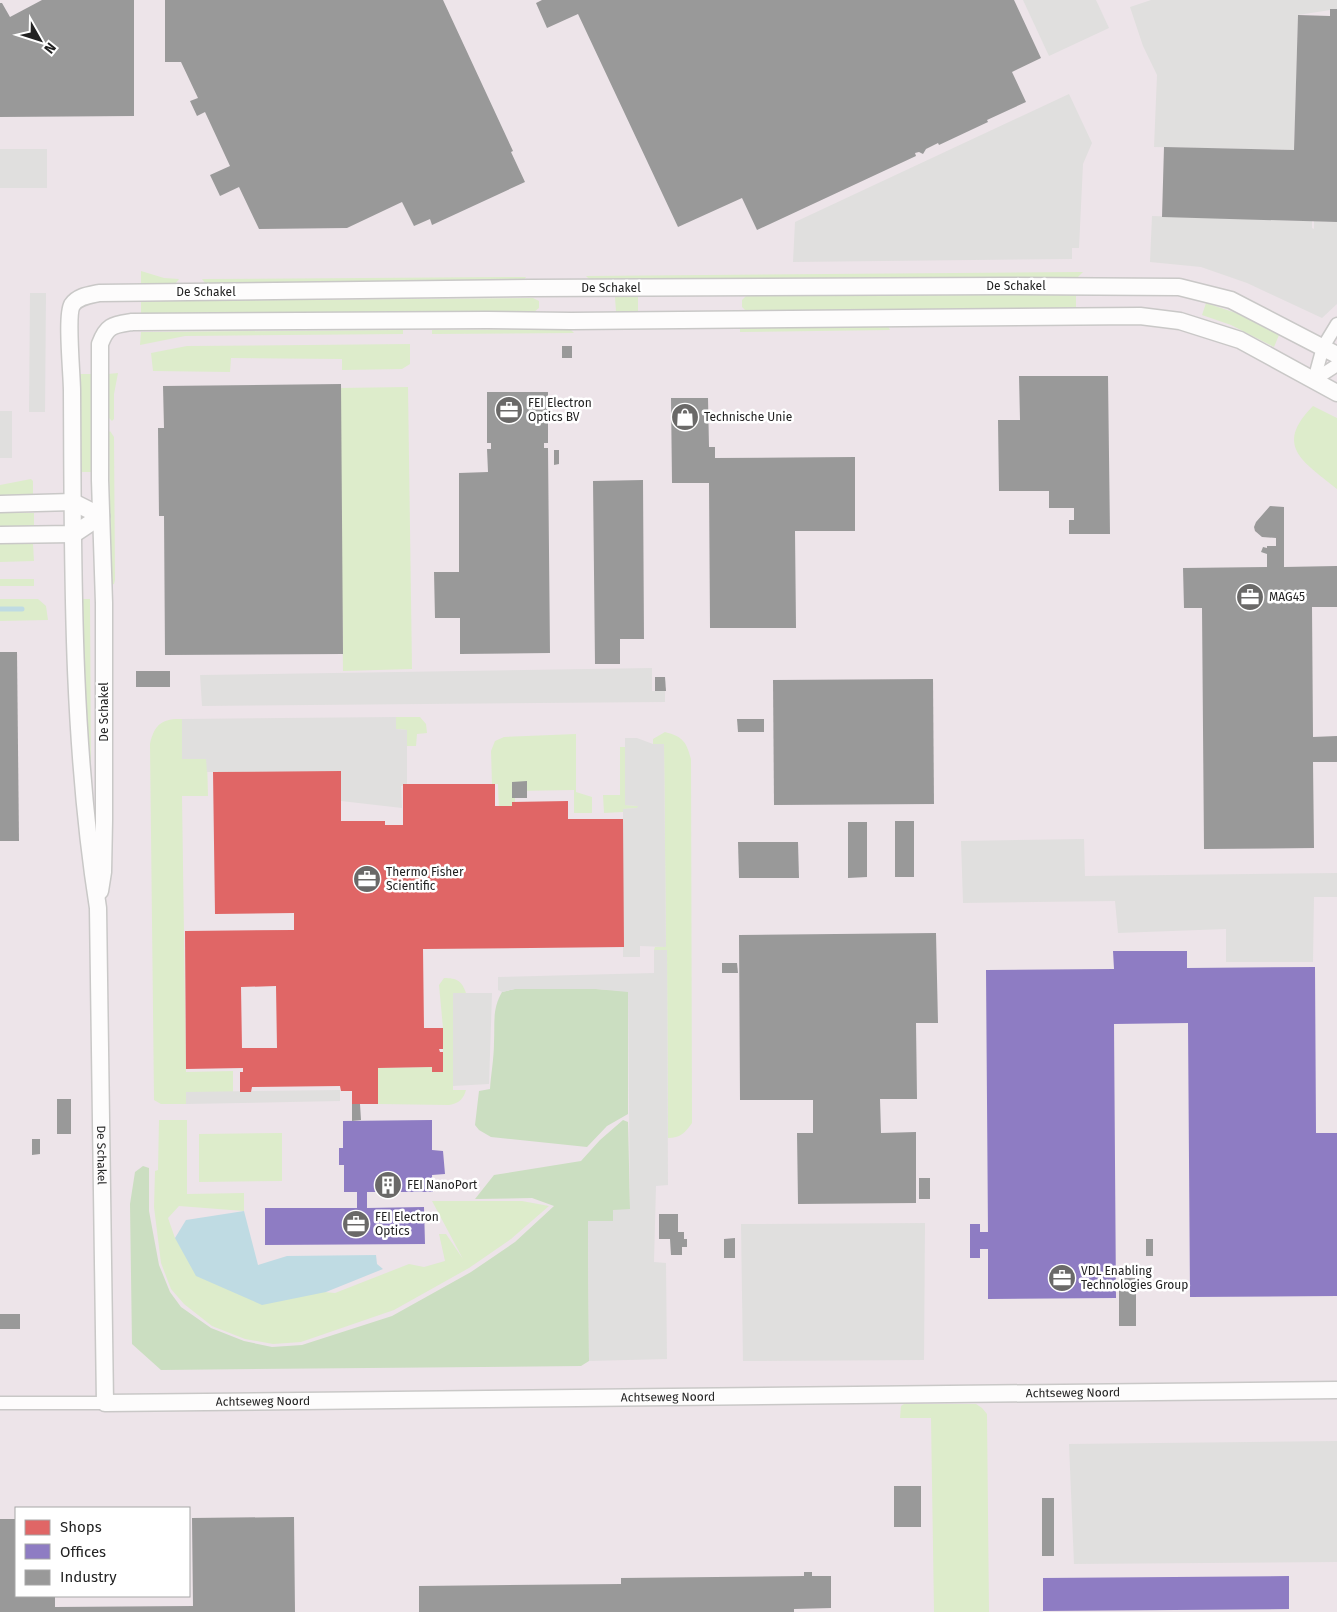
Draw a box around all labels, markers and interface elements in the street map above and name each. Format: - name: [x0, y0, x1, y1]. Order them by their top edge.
- north arrow: [15, 15, 65, 65]
- text: N: [40, 39, 59, 57]
- street label: De Schakel: [986, 279, 1046, 293]
- street label: De Schakel: [581, 281, 641, 295]
- street label: De Schakel: [176, 285, 236, 299]
- office icon: FEI Electron Optics BV: [494, 395, 524, 425]
- place label: FEI Electron Optics BV: [528, 396, 592, 424]
- shop icon: Technische Unie: [670, 402, 700, 432]
- place label: Technische Unie: [704, 410, 792, 424]
- office icon: MAG45: [1235, 582, 1265, 612]
- place label: MAG45: [1269, 590, 1305, 604]
- street label: De Schakel: [97, 682, 111, 742]
- office icon: Thermo Fisher Scientific: [352, 864, 382, 894]
- place label: Thermo Fisher Scientific: [386, 865, 464, 893]
- street label: De Schakel: [94, 1125, 109, 1185]
- building icon: FEI NanoPort: [373, 1170, 403, 1200]
- place label: FEI NanoPort: [407, 1178, 478, 1192]
- office icon: FEI Electron Optics: [341, 1209, 371, 1239]
- place label: FEI Electron Optics: [375, 1210, 439, 1238]
- office icon: VDL Enabling Technologies Group: [1047, 1263, 1077, 1293]
- place label: VDL Enabling Technologies Group: [1081, 1264, 1188, 1292]
- street label: Achtseweg Noord: [1026, 1385, 1120, 1400]
- street label: Achtseweg Noord: [621, 1390, 715, 1405]
- street label: Achtseweg Noord: [216, 1394, 310, 1409]
- legend: [15, 1507, 190, 1597]
- text: Shops: [60, 1518, 102, 1536]
- text: Offices: [60, 1543, 106, 1561]
- text: Industry: [60, 1568, 117, 1586]

